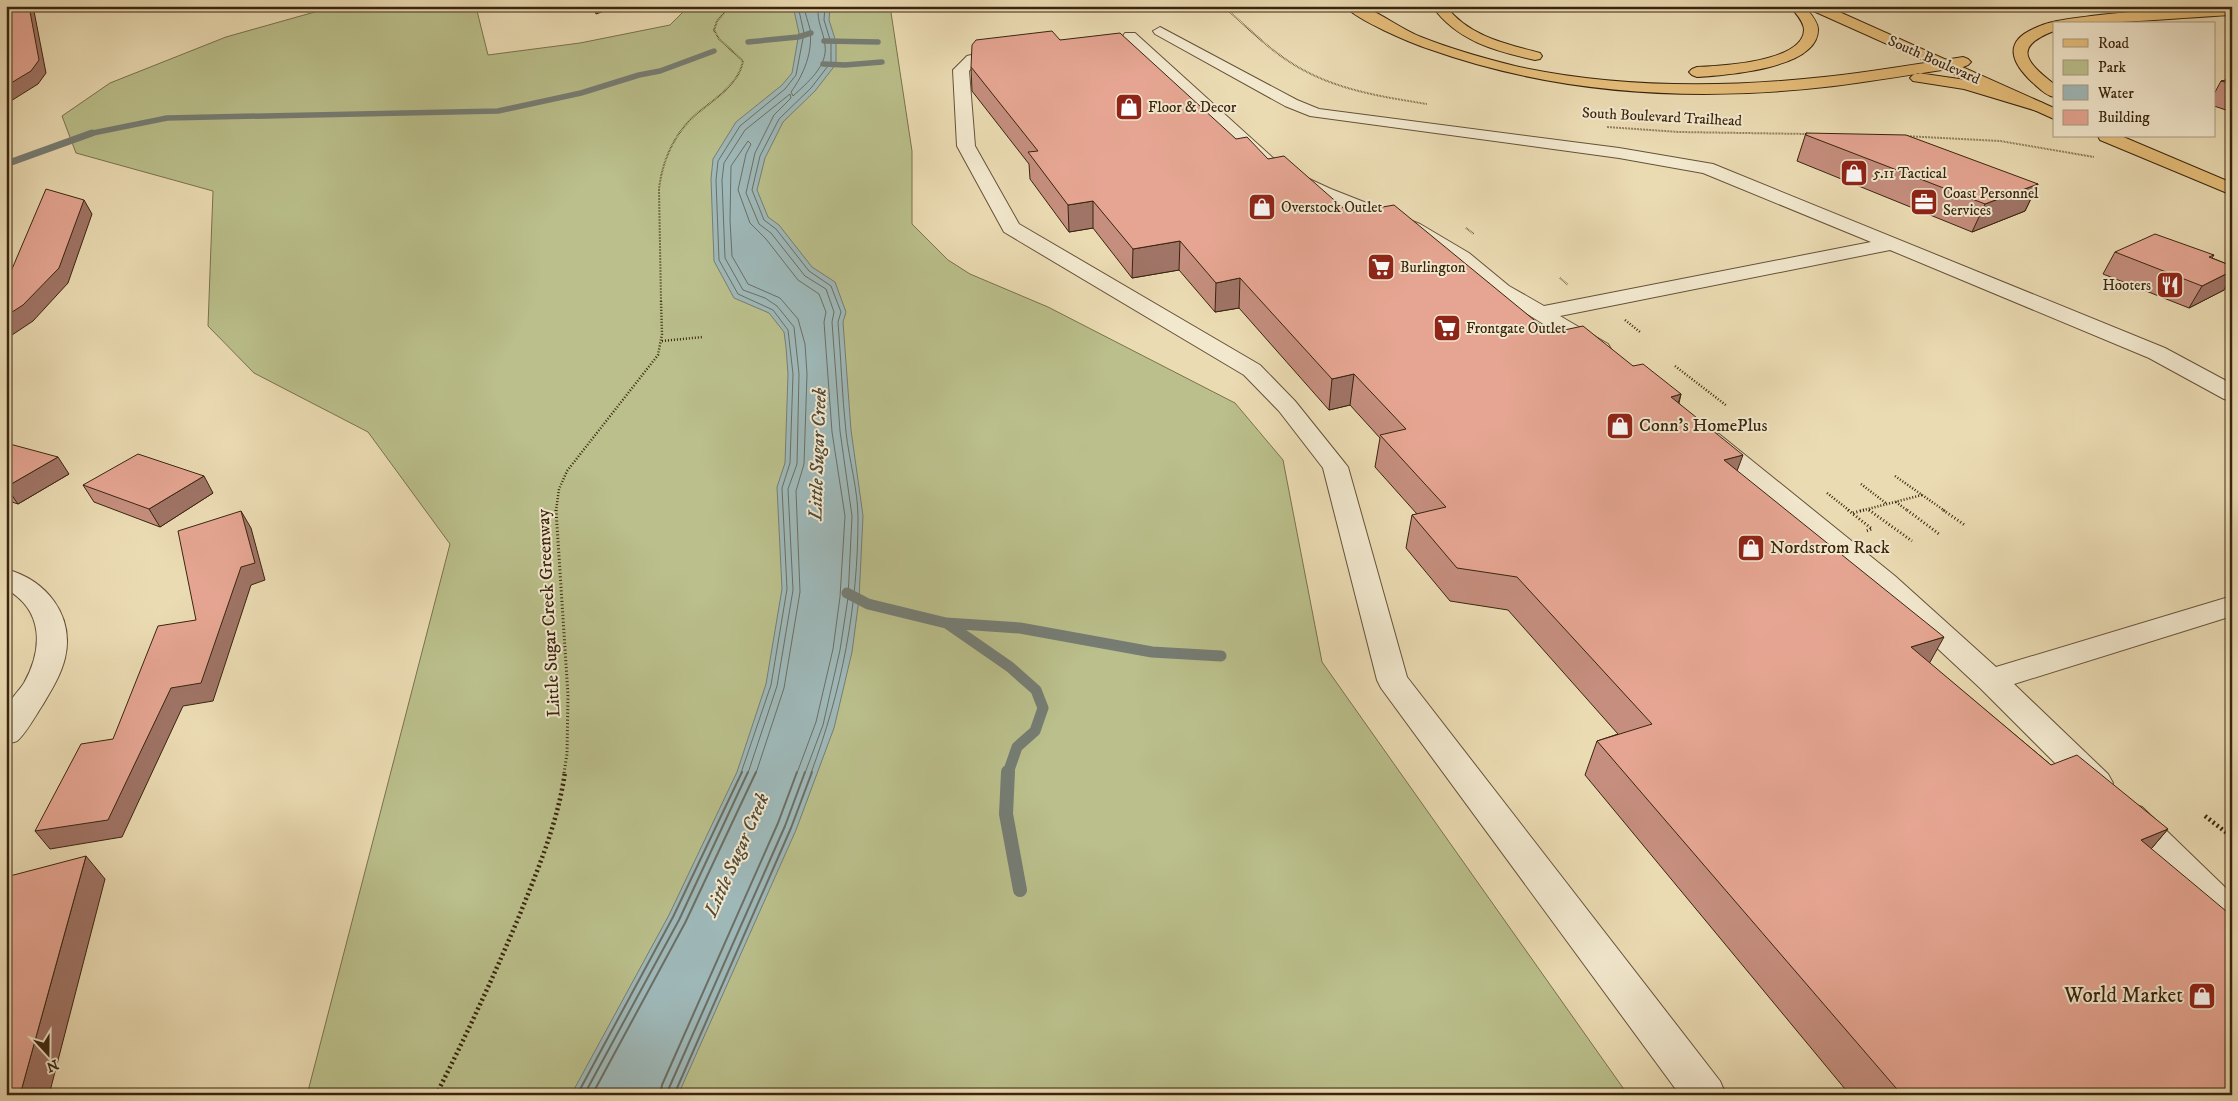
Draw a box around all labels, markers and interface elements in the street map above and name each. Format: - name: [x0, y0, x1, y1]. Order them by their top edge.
- legend: [2053, 22, 2216, 138]
- street label: South Boulevard: [1885, 31, 1984, 89]
- text: Road: [2098, 34, 2130, 53]
- text: Park: [2098, 58, 2127, 77]
- text: Water: [2097, 84, 2134, 103]
- shop icon: Floor & Decor: [1114, 92, 1144, 122]
- place label: Floor & Decor: [1148, 98, 1237, 117]
- street label: South Boulevard Trailhead: [1581, 103, 1743, 131]
- text: Building: [2098, 108, 2150, 127]
- shop icon: 5.11 Tactical: [1839, 158, 1869, 188]
- place label: 5.11 Tactical: [1873, 164, 1947, 183]
- place label: Coast Personnel Services: [1943, 184, 2039, 220]
- office icon: Coast Personnel Services: [1909, 187, 1939, 217]
- shop icon: Overstock Outlet: [1247, 192, 1277, 222]
- place label: Overstock Outlet: [1281, 198, 1383, 217]
- supermarket icon: Burlington: [1366, 252, 1396, 282]
- place label: Burlington: [1400, 258, 1466, 277]
- restaurant icon: Hooters: [2155, 270, 2185, 300]
- place label: Hooters: [2102, 276, 2151, 295]
- supermarket icon: Frontgate Outlet: [1432, 313, 1462, 343]
- place label: Frontgate Outlet: [1466, 319, 1566, 338]
- water label: Little Sugar Creek: [804, 387, 832, 522]
- shop icon: Conn's HomePlus: [1605, 411, 1635, 441]
- place label: Conn's HomePlus: [1639, 415, 1767, 437]
- street label: Little Sugar Creek Greenway: [533, 508, 565, 718]
- shop icon: Nordstrom Rack: [1736, 533, 1766, 563]
- place label: Nordstrom Rack: [1770, 537, 1890, 559]
- water label: Little Sugar Creek: [699, 790, 774, 921]
- shop icon: World Market: [2187, 981, 2217, 1011]
- place label: World Market: [2063, 983, 2183, 1009]
- north arrow: [22, 1028, 72, 1078]
- text: N: [43, 1055, 61, 1076]

